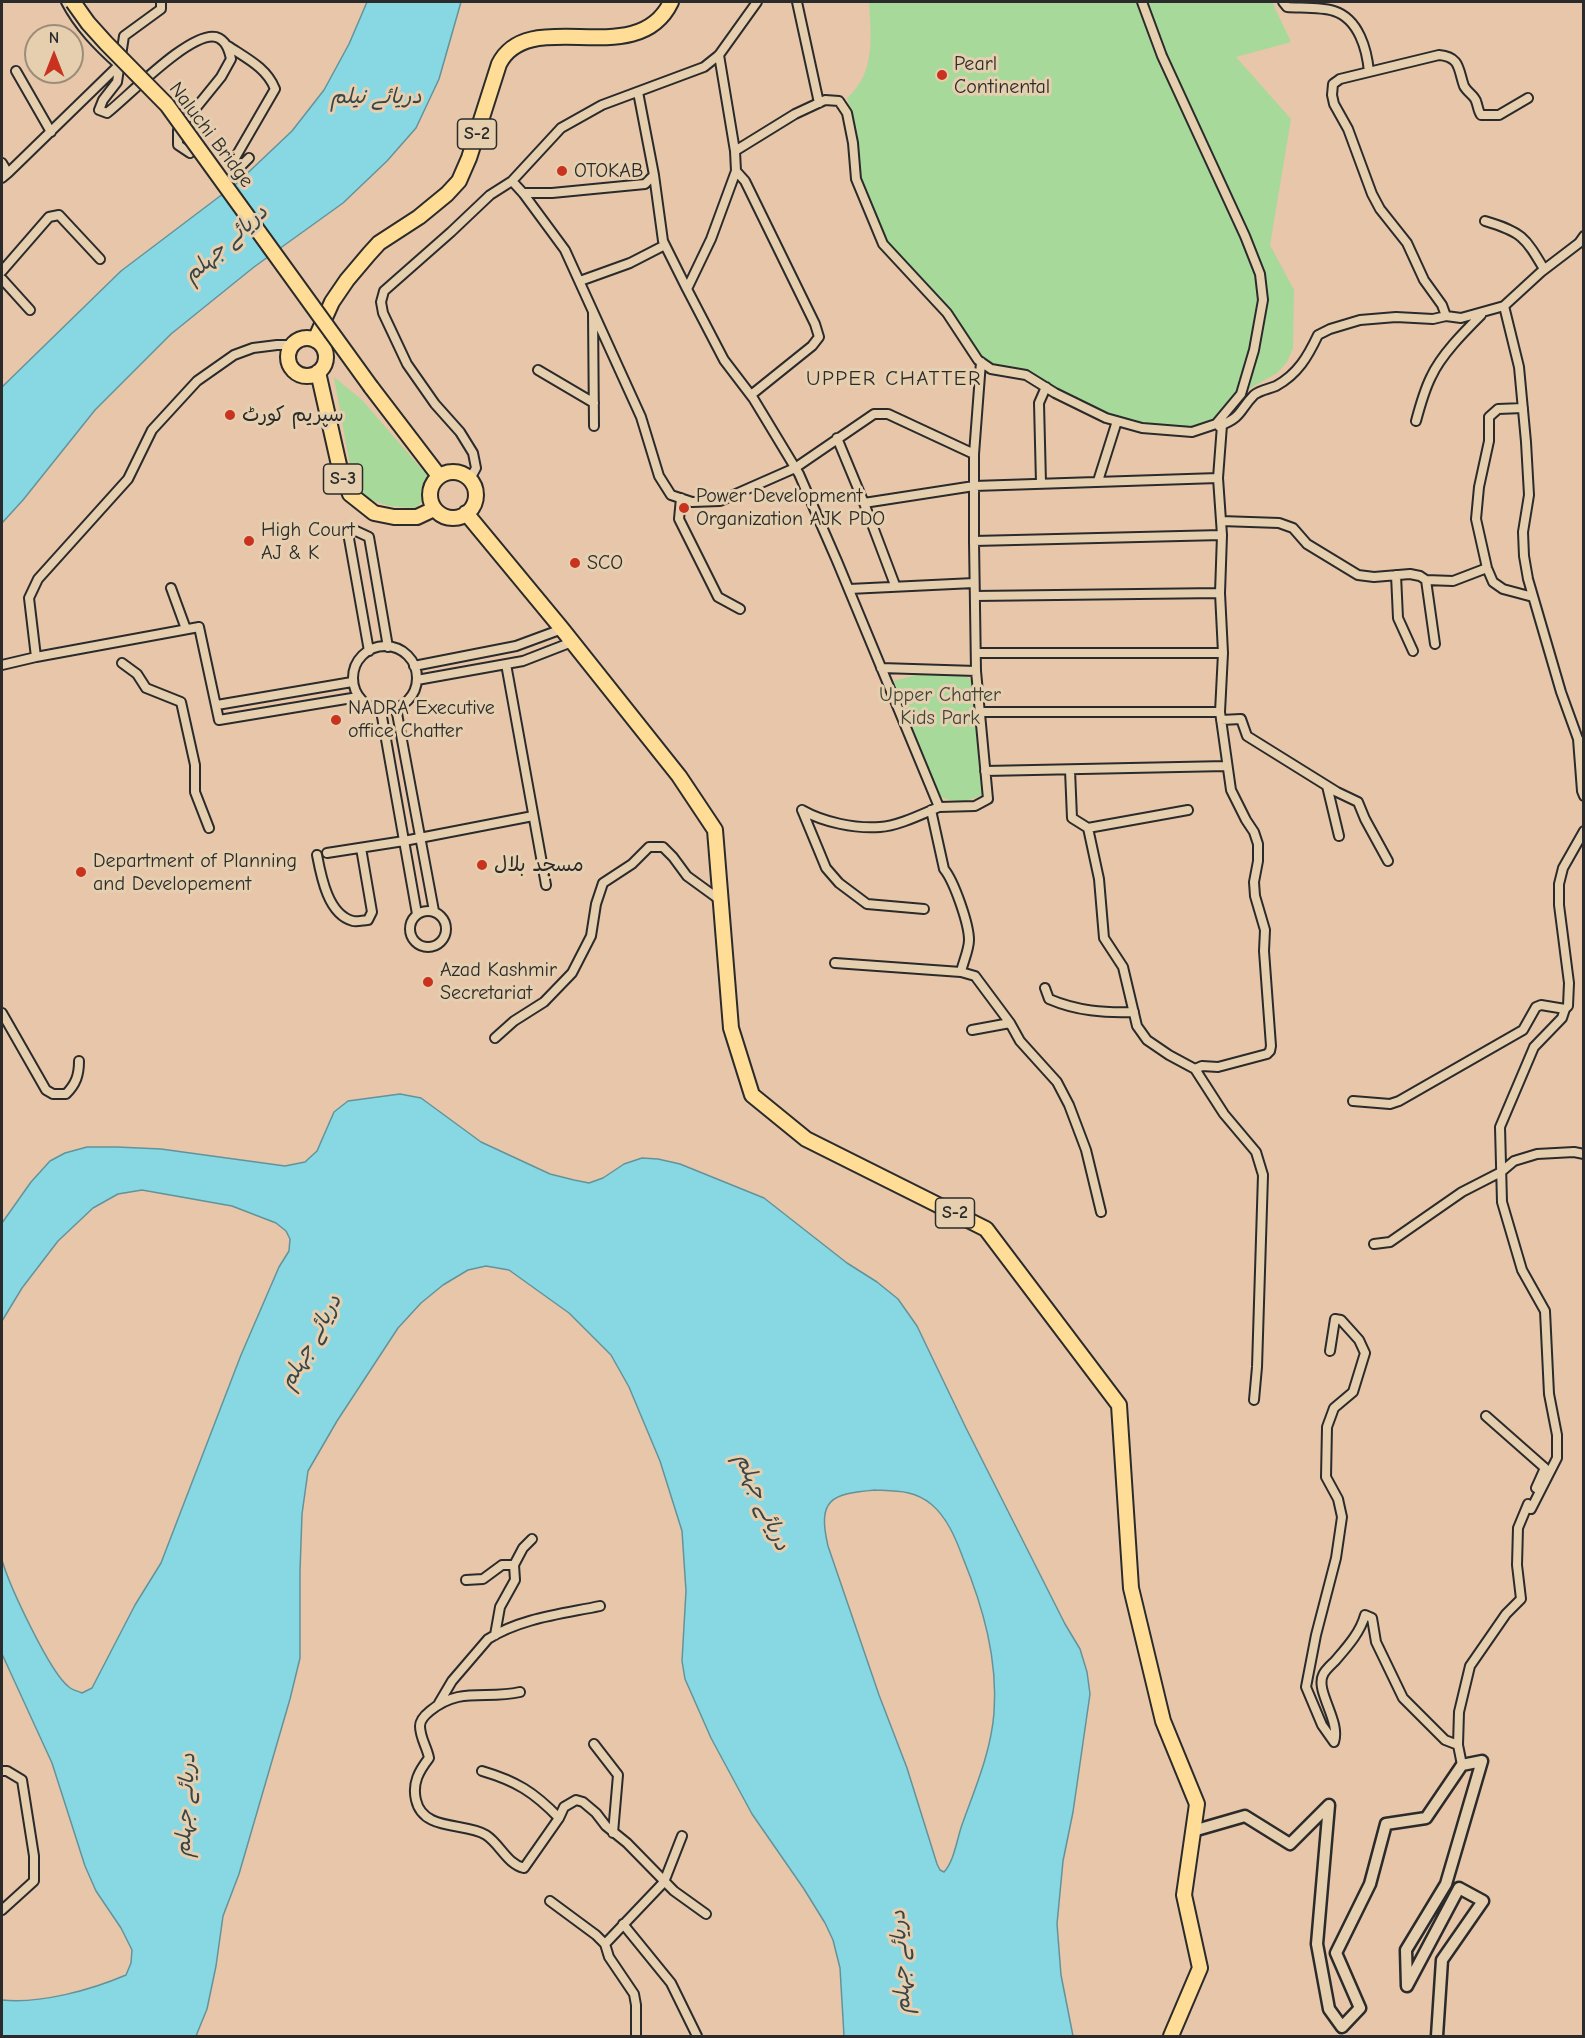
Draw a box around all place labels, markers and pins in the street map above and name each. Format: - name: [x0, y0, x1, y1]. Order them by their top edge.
- place label: Pearl Continental: [954, 52, 1050, 99]
- marker: Pearl Continental: [935, 68, 949, 82]
- place label: OTOKAB: [574, 159, 643, 183]
- marker: OTOKAB: [555, 164, 569, 178]
- place label: سپریم کورٹ: [242, 403, 344, 427]
- marker: سپریم کورٹ: [223, 408, 237, 422]
- place label: Power Development Organization AJK PDO: [696, 484, 885, 531]
- marker: Power Development Organization AJK PDO: [677, 501, 691, 515]
- place label: High Court AJ & K: [261, 518, 355, 565]
- marker: High Court AJ & K: [242, 534, 256, 548]
- place label: SCO: [587, 551, 623, 575]
- marker: SCO: [568, 556, 582, 570]
- place label: NADRA Executive office Chatter: [348, 696, 495, 743]
- marker: NADRA Executive office Chatter: [329, 713, 343, 727]
- place label: Department of Planning and Developement: [93, 849, 297, 896]
- place label: مسجد بلال: [494, 853, 584, 877]
- marker: مسجد بلال: [475, 858, 489, 872]
- marker: Department of Planning and Developement: [74, 865, 88, 879]
- place label: Azad Kashmir Secretariat: [440, 958, 557, 1005]
- marker: Azad Kashmir Secretariat: [421, 975, 435, 989]

